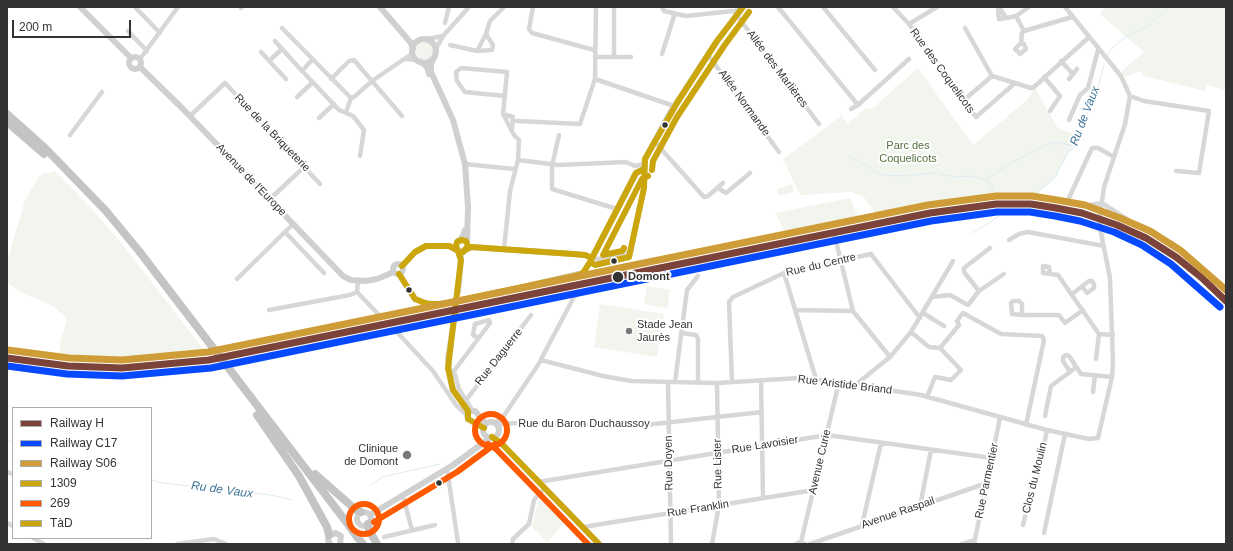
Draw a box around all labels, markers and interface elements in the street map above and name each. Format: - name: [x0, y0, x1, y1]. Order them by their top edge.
- scale bar: [14, 12, 133, 38]
- text: 200 m: [19, 20, 52, 34]
- street label: Rue des Coquelicots: [907, 26, 977, 116]
- street label: Allée des Marlières: [744, 28, 810, 110]
- street label: Allée Normande: [715, 67, 773, 139]
- water label: Ru de Vaux: [1067, 84, 1103, 148]
- street label: Rue de la Briqueterie: [231, 91, 313, 175]
- unlabelled marker: [660, 120, 670, 130]
- park label: Parc des Coquelicots: [879, 139, 937, 165]
- street label: Avenue de l'Europe: [213, 141, 289, 219]
- street label: Rue du Centre: [785, 251, 857, 279]
- unlabelled marker: [609, 256, 619, 266]
- marker: Domont: [611, 270, 625, 284]
- place label: Domont: [628, 270, 670, 284]
- unlabelled marker: [404, 285, 414, 295]
- place label: Stade Jean Jaurès: [637, 318, 693, 344]
- street label: Rue Daguerre: [473, 326, 525, 388]
- marker: Stade Jean Jaurès: [624, 326, 634, 336]
- street label: Rue Aristide Briand: [797, 373, 893, 397]
- legend: [12, 407, 152, 539]
- text: Railway H: [50, 416, 104, 430]
- street label: Rue du Baron Duchaussoy: [518, 417, 650, 431]
- street label: Avenue Curie: [806, 428, 834, 496]
- street label: Rue Lavoisier: [731, 433, 799, 457]
- street label: Rue Doyen: [662, 435, 676, 491]
- text: Railway C17: [50, 436, 117, 450]
- street label: Rue Lister: [711, 439, 725, 489]
- street label: Clos du Moulin: [1020, 441, 1050, 515]
- place label: Clinique de Domont: [344, 442, 398, 468]
- street label: Rue Parmentier: [973, 442, 1001, 520]
- marker: Clinique de Domont: [401, 449, 413, 461]
- text: Railway S06: [50, 456, 117, 470]
- text: 1309: [50, 476, 77, 490]
- unlabelled marker: [434, 478, 444, 488]
- water label: Ru de Vaux: [190, 479, 254, 501]
- street label: Avenue Raspail: [860, 494, 936, 532]
- text: 269: [50, 496, 70, 510]
- street label: Rue Franklin: [666, 498, 730, 520]
- text: TàD: [50, 516, 73, 530]

